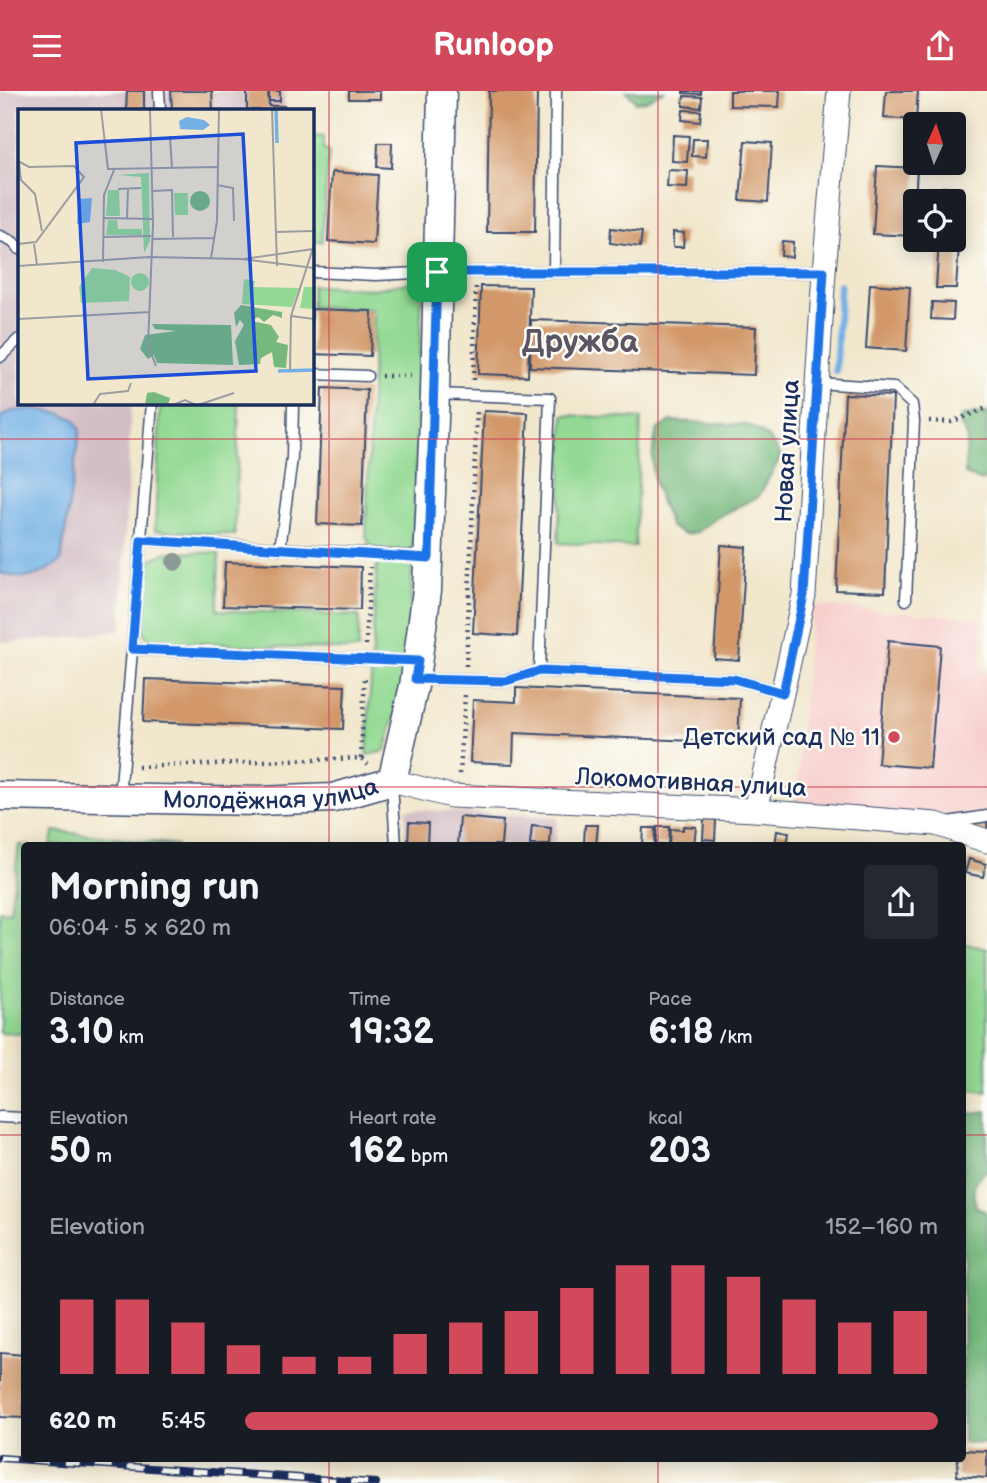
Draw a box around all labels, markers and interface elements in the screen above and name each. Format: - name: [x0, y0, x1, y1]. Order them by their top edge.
- text: Runloop: [433, 26, 554, 65]
- icon: menu: [28, 27, 66, 65]
- icon: share: [921, 27, 959, 65]
- inset map: [18, 109, 313, 404]
- north arrow: [903, 112, 966, 175]
- map controls: [903, 112, 966, 252]
- button: locate: [903, 189, 966, 252]
- pin: [407, 242, 467, 302]
- icon: arrive: [418, 253, 456, 291]
- district label: Дружба: [522, 323, 639, 362]
- street label: Новая улица: [769, 379, 806, 523]
- place label: Детский сад № 11: [683, 723, 880, 752]
- marker: Детский сад № 11: [886, 729, 902, 745]
- street label: Локомотивная улица: [574, 762, 807, 803]
- street label: Молодёжная улица: [162, 772, 381, 816]
- text: Morning run: [49, 865, 260, 910]
- button: share: [864, 865, 938, 939]
- text: 06:04 · 5 × 620 m: [49, 914, 231, 942]
- text: Distance: [49, 988, 125, 1011]
- text: Time: [349, 988, 391, 1011]
- text: Pace: [648, 988, 692, 1011]
- text: 3.10: [49, 1011, 114, 1054]
- text: 19:32: [349, 1011, 434, 1054]
- text: 6:18: [648, 1011, 714, 1054]
- text: km: [114, 1026, 144, 1049]
- text: /km: [714, 1026, 752, 1049]
- text: Elevation: [49, 1107, 128, 1130]
- text: Heart rate: [349, 1107, 436, 1130]
- text: kcal: [648, 1107, 682, 1130]
- text: 50: [49, 1130, 91, 1173]
- text: 162: [349, 1130, 406, 1173]
- text: 203: [648, 1130, 711, 1173]
- text: m: [91, 1145, 112, 1168]
- text: bpm: [406, 1145, 448, 1168]
- text: Elevation: [49, 1213, 145, 1241]
- text: 152–160 m: [825, 1213, 938, 1241]
- text: 620 m: [49, 1407, 116, 1435]
- text: 5:45: [161, 1407, 206, 1435]

